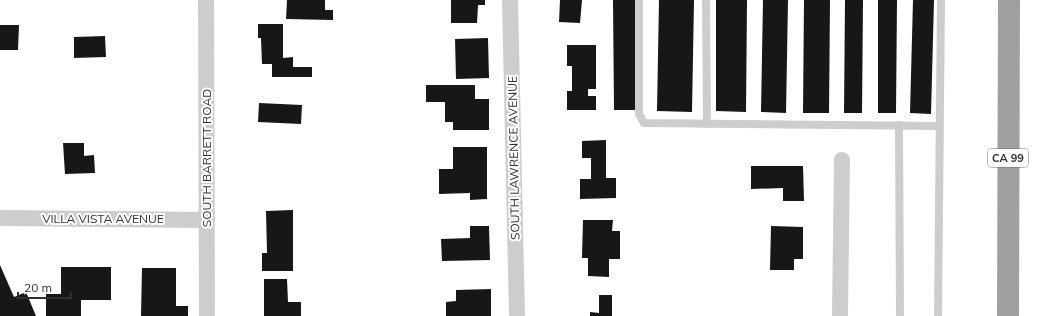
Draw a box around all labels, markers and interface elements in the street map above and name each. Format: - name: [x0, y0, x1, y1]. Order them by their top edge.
- street label: SOUTH LAWRENCE AVENUE: [505, 76, 522, 240]
- street label: SOUTH BARRETT ROAD: [199, 89, 214, 227]
- road number: CA 99: [988, 149, 1028, 167]
- street label: VILLA VISTA AVENUE: [42, 211, 164, 226]
- scale bar: [18, 274, 71, 300]
- text: 20 m: [24, 280, 52, 295]

